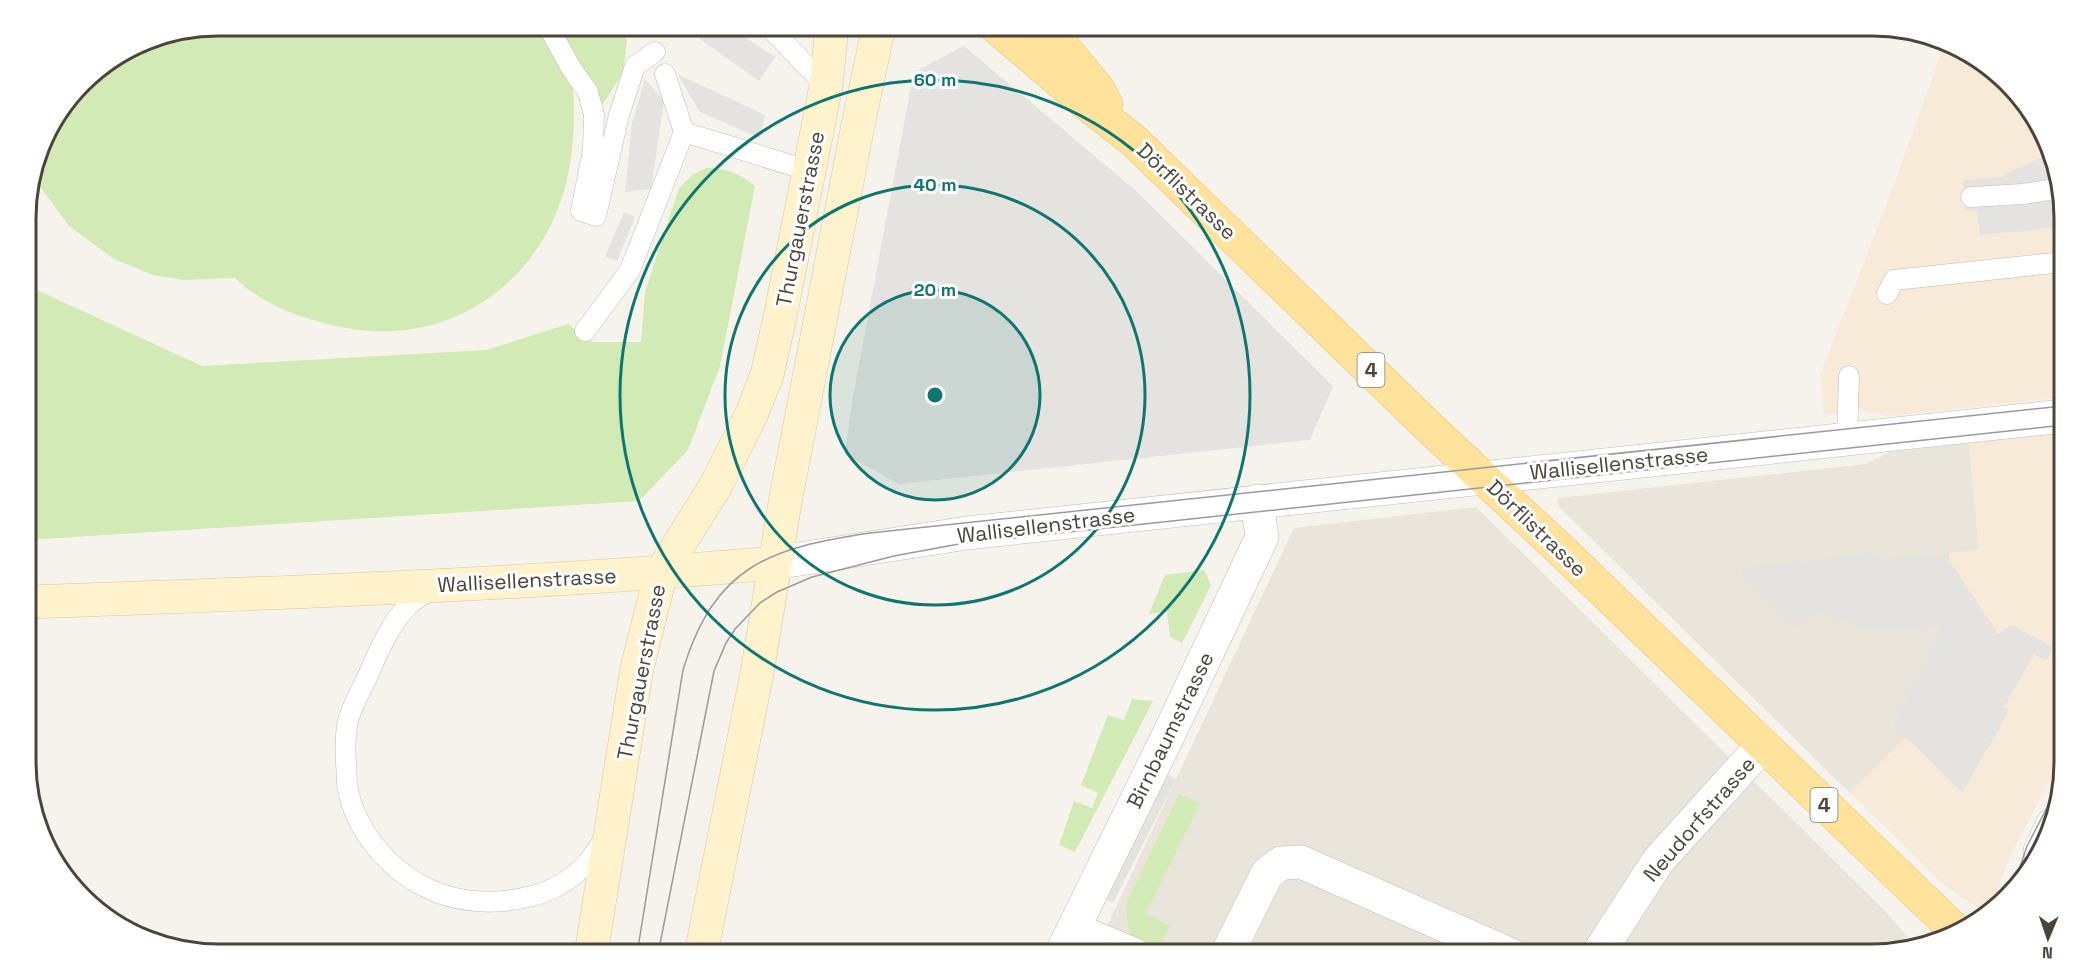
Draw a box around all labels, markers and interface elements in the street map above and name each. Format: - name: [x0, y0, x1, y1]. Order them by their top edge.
- text: 60 m: [914, 68, 956, 91]
- street label: Thurgauerstrasse: [770, 129, 830, 309]
- street label: Dörflistrasse: [1131, 137, 1243, 245]
- text: 40 m: [913, 173, 957, 196]
- text: 20 m: [914, 278, 956, 301]
- road number: 4: [1358, 353, 1384, 387]
- centre of rings: [925, 385, 945, 405]
- street label: Wallisellenstrasse: [1528, 440, 1710, 486]
- street label: Dörflistrasse: [1481, 474, 1593, 582]
- street label: Wallisellenstrasse: [955, 501, 1137, 549]
- street label: Wallisellenstrasse: [437, 562, 617, 598]
- street label: Thurgauerstrasse: [611, 582, 671, 762]
- street label: Birnbaumstrasse: [1120, 647, 1220, 813]
- street label: Neudorfstrasse: [1637, 751, 1761, 887]
- road number: 4: [1810, 788, 1838, 822]
- north arrow: [2018, 908, 2078, 968]
- text: N: [2042, 942, 2053, 963]

